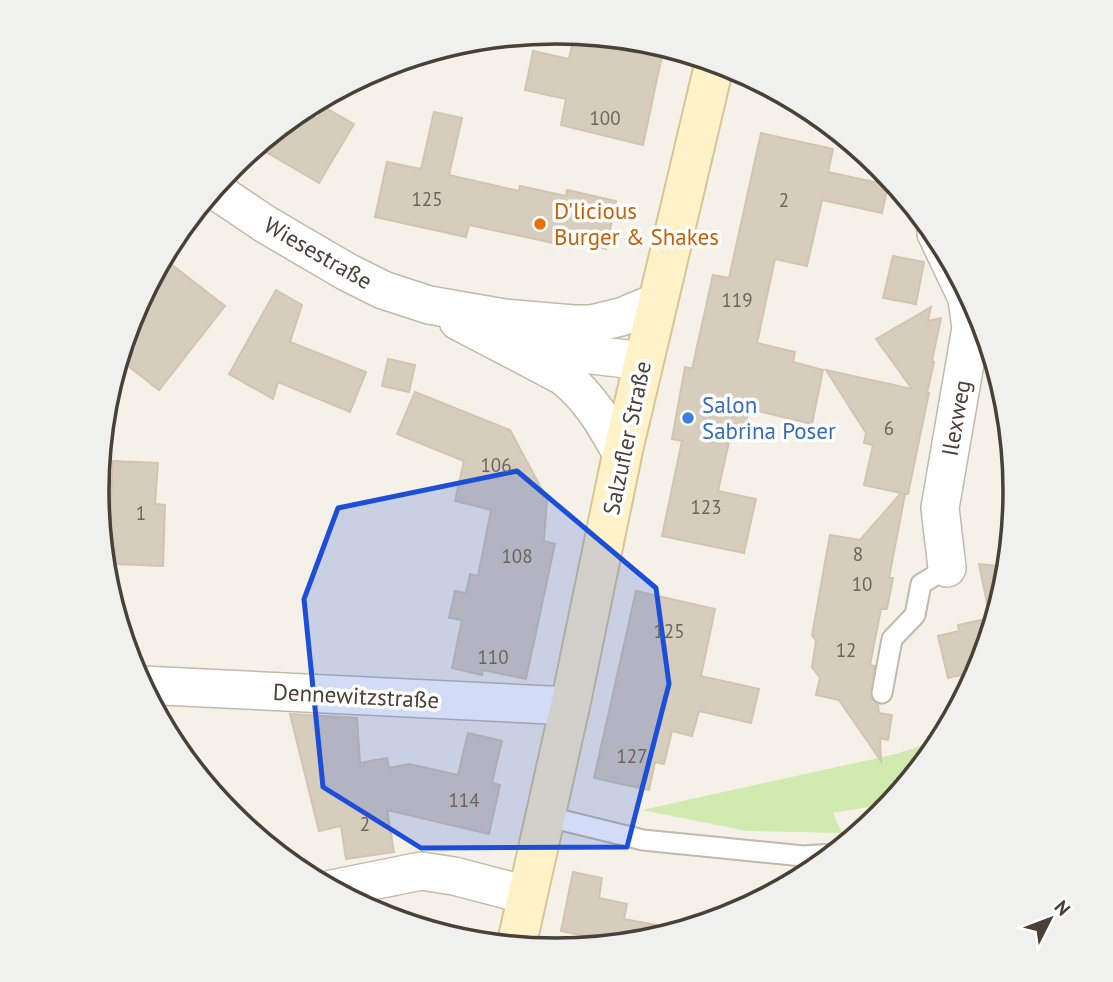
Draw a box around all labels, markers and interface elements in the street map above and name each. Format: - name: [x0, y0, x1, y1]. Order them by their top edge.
- house number: 100: [589, 106, 621, 130]
- house number: 125: [411, 187, 443, 211]
- house number: 2: [779, 188, 789, 212]
- place label: D'licious Burger & Shakes: [554, 196, 719, 251]
- street label: Wiesestraße: [259, 210, 378, 295]
- marker: D'licious Burger & Shakes: [532, 216, 548, 232]
- house number: 119: [721, 288, 753, 312]
- street label: Salzufler Straße: [596, 358, 657, 518]
- street label: Ilexweg: [935, 378, 976, 458]
- place label: Salon Sabrina Poser: [702, 390, 836, 445]
- marker: Salon Sabrina Poser: [680, 410, 696, 426]
- house number: 6: [884, 416, 894, 440]
- house number: 106: [480, 453, 512, 477]
- house number: 123: [690, 495, 722, 519]
- house number: 1: [136, 501, 146, 525]
- house number: 8: [853, 542, 863, 566]
- house number: 108: [501, 544, 533, 568]
- house number: 10: [852, 572, 872, 596]
- house number: 125: [653, 619, 685, 643]
- house number: 12: [836, 638, 856, 662]
- house number: 110: [477, 645, 509, 669]
- street label: Dennewitzstraße: [272, 677, 440, 714]
- house number: 127: [616, 744, 648, 768]
- house number: 114: [448, 788, 480, 812]
- house number: 2: [360, 812, 370, 836]
- north arrow: [1015, 884, 1085, 954]
- text: N: [1050, 895, 1076, 920]

